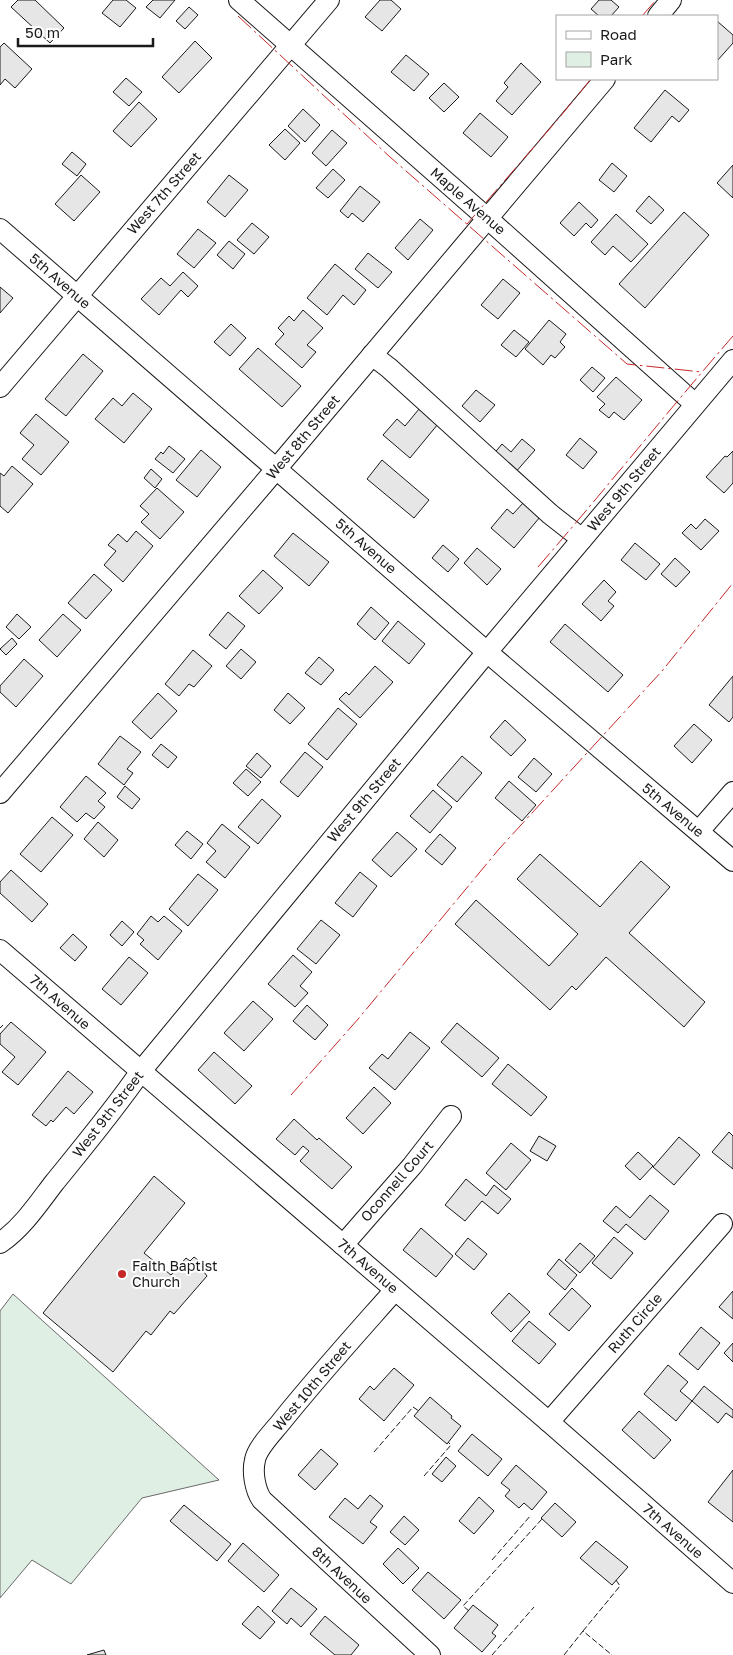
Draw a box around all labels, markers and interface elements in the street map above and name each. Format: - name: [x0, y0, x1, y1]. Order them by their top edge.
- scale bar: [18, 15, 152, 47]
- legend: [556, 15, 718, 80]
- text: 50 m: [25, 23, 60, 41]
- text: Road: [600, 25, 637, 43]
- text: Park: [600, 50, 633, 68]
- street label: West 7th Street: [123, 148, 204, 238]
- street label: Maple Avenue: [427, 163, 509, 238]
- street label: 5th Avenue: [26, 250, 94, 312]
- street label: West 8th Street: [262, 391, 343, 482]
- street label: West 9th Street: [583, 443, 664, 534]
- street label: 5th Avenue: [332, 515, 400, 577]
- street label: West 9th Street: [323, 754, 404, 845]
- street label: 5th Avenue: [639, 779, 708, 840]
- street label: 7th Avenue: [27, 971, 94, 1032]
- street label: West 9th Street: [69, 1067, 147, 1160]
- street label: Oconnell Court: [357, 1137, 436, 1225]
- street label: 7th Avenue: [335, 1235, 402, 1296]
- place label: Faith Baptist Church: [132, 1257, 218, 1290]
- marker: Faith Baptist Church: [116, 1268, 128, 1280]
- street label: Ruth Circle: [604, 1289, 665, 1356]
- street label: West 10th Street: [269, 1337, 354, 1434]
- street label: 7th Avenue: [640, 1500, 707, 1561]
- street label: 8th Avenue: [309, 1543, 376, 1607]

